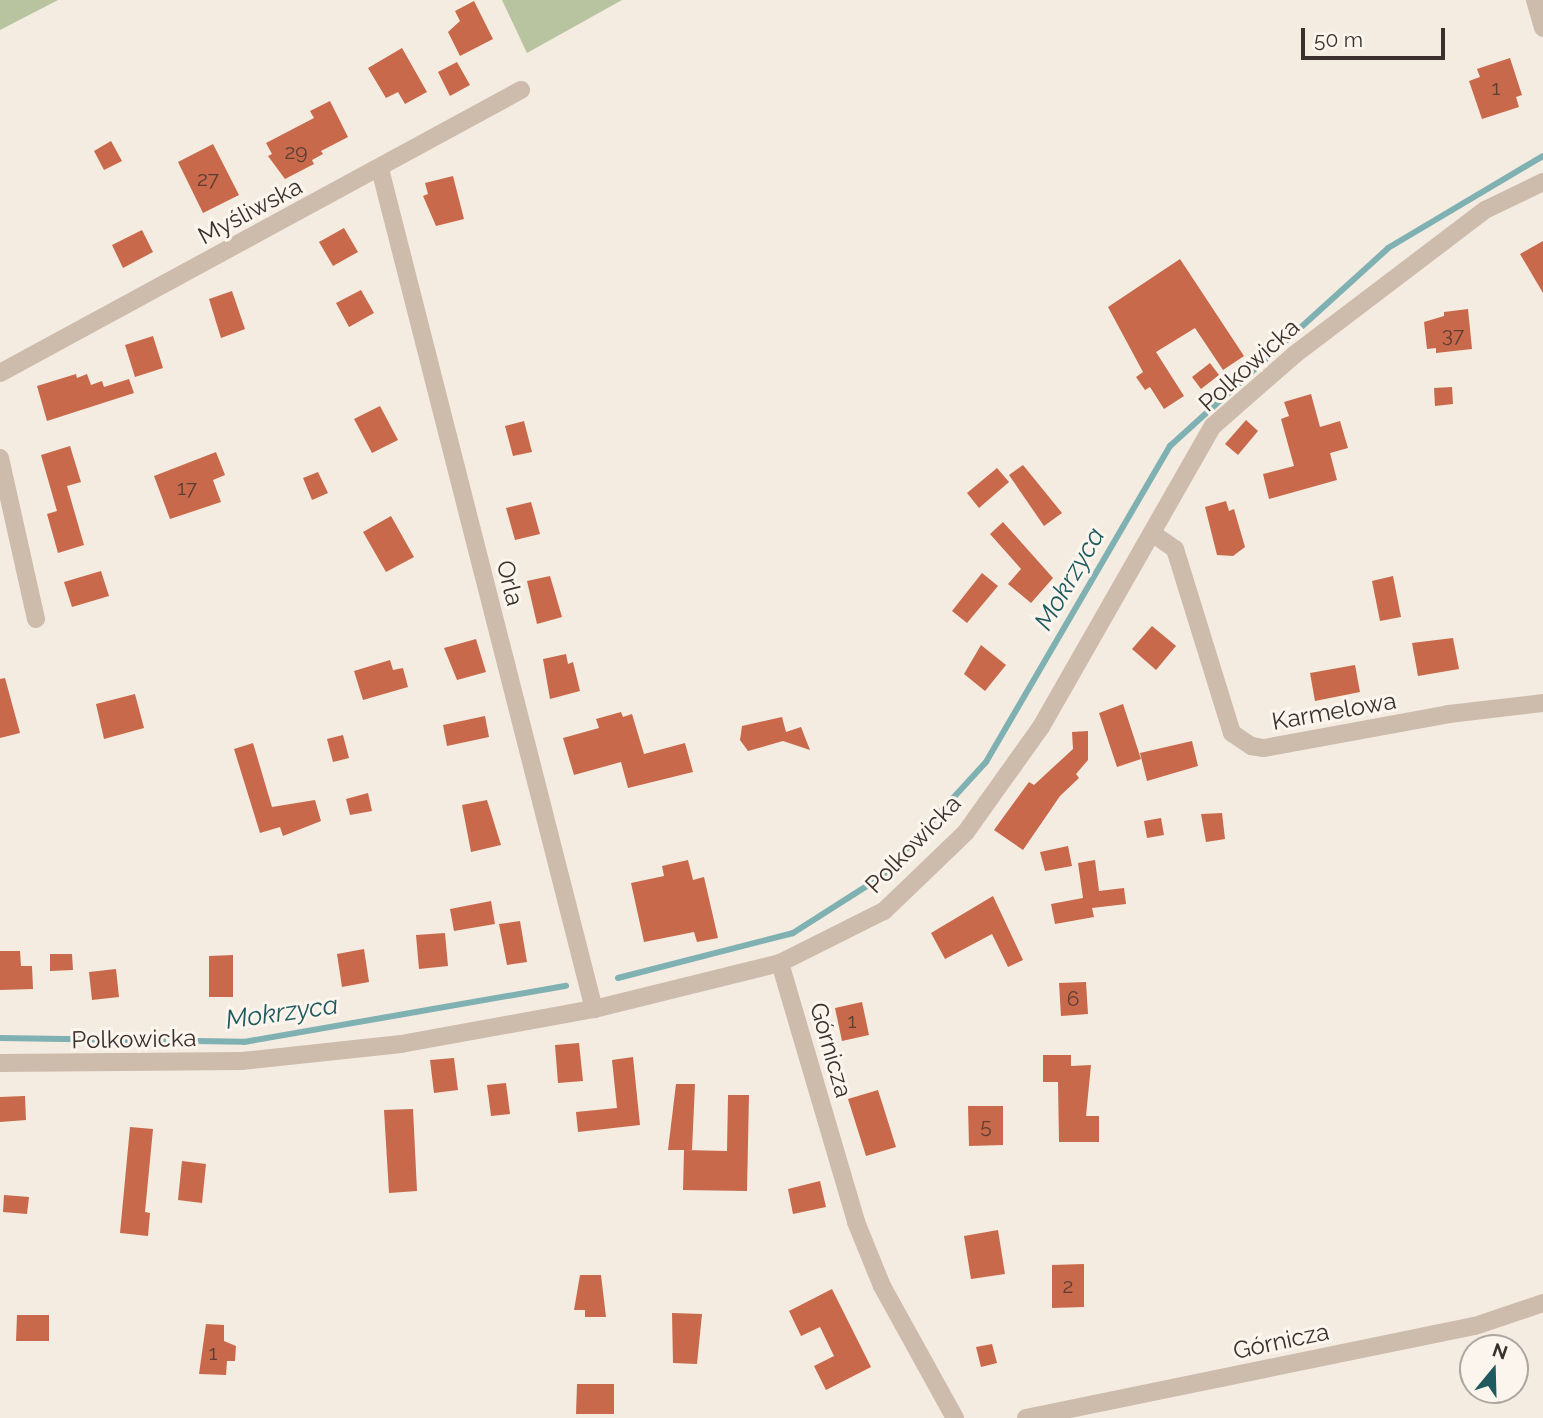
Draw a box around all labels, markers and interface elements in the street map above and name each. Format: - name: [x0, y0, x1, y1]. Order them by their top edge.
- scale bar: [1305, 14, 1448, 58]
- text: 50 m: [1314, 27, 1363, 52]
- house number: 1: [1492, 75, 1500, 101]
- house number: 29: [284, 139, 308, 165]
- house number: 27: [197, 166, 219, 192]
- street label: Myśliwska: [193, 172, 307, 250]
- street label: Polkowicka: [1193, 312, 1305, 418]
- house number: 37: [1442, 322, 1464, 348]
- house number: 17: [177, 475, 197, 501]
- water label: Mokrzyca: [1028, 522, 1112, 636]
- street label: Orla: [490, 557, 530, 609]
- street label: Karmelowa: [1270, 686, 1398, 736]
- street label: Polkowicka: [859, 789, 967, 899]
- house number: 6: [1067, 986, 1079, 1012]
- water label: Mokrzyca: [224, 990, 340, 1036]
- street label: Górnicza: [804, 999, 858, 1101]
- house number: 1: [848, 1008, 856, 1034]
- street label: Polkowicka: [71, 1024, 197, 1054]
- house number: 5: [980, 1113, 992, 1139]
- house number: 2: [1063, 1273, 1073, 1299]
- street label: Górnicza: [1230, 1317, 1332, 1365]
- north arrow: [1459, 1334, 1529, 1404]
- text: N: [1490, 1338, 1511, 1364]
- house number: 1: [209, 1340, 217, 1366]

